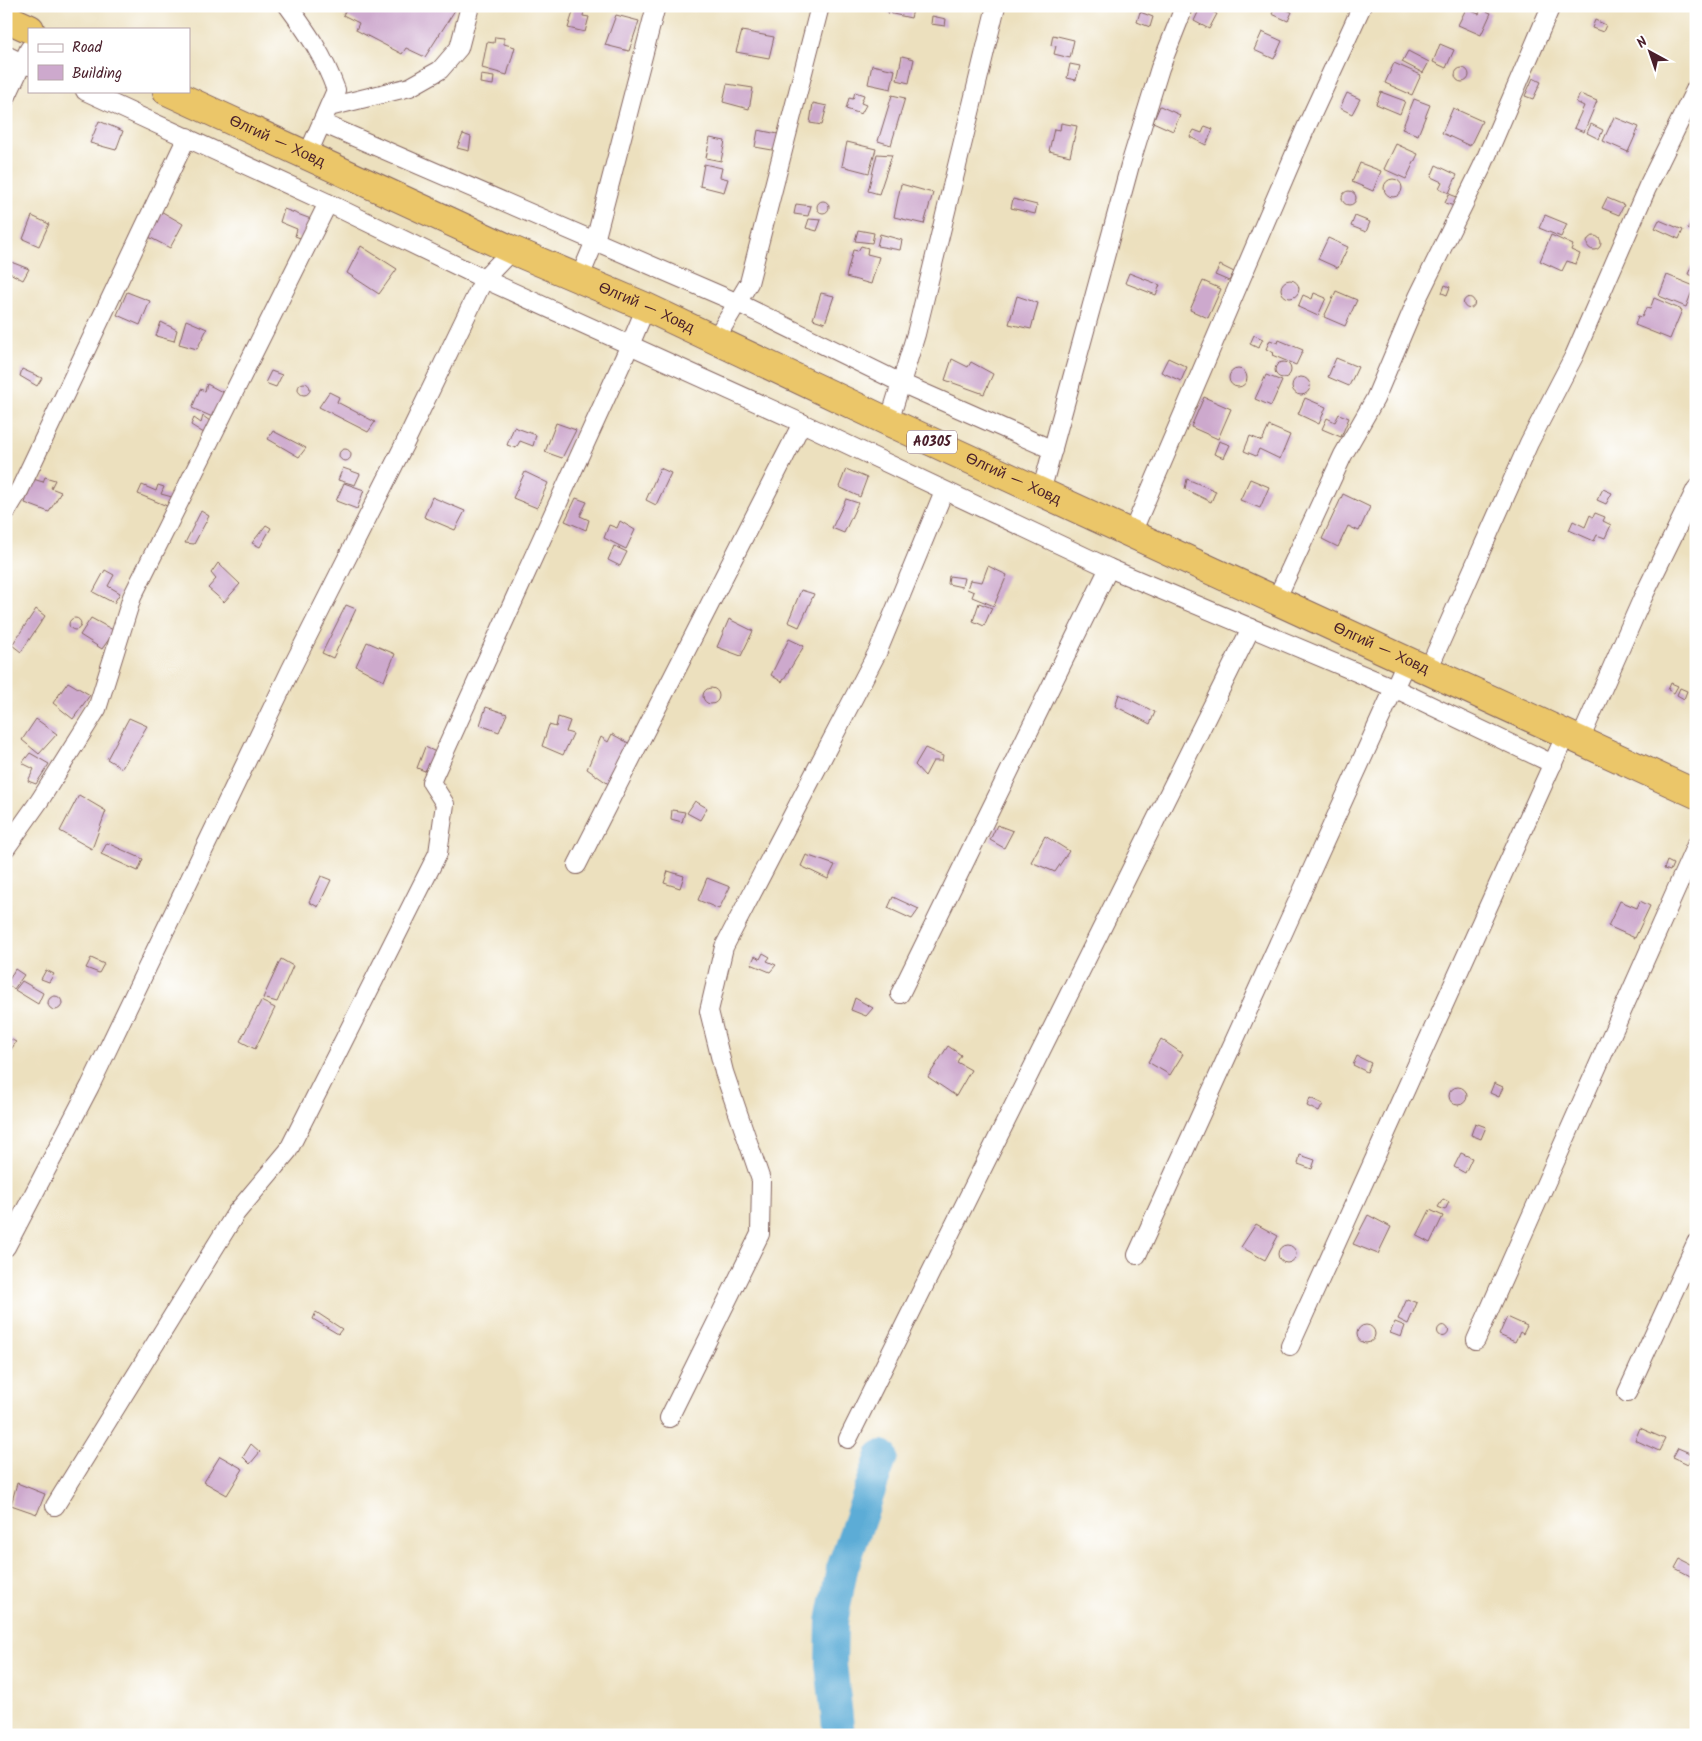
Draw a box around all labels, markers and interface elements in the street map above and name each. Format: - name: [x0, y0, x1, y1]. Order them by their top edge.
- legend: [28, 28, 190, 92]
- north arrow: [1624, 28, 1674, 78]
- text: N: [1632, 31, 1653, 54]
- text: Road: [72, 36, 103, 60]
- text: Building: [72, 62, 122, 86]
- street label: Өлгий — Ховд: [225, 109, 329, 174]
- street label: Өлгий — Ховд: [594, 276, 698, 340]
- road number: A0305: [907, 431, 957, 454]
- street label: Өлгий — Ховд: [961, 447, 1065, 512]
- street label: Өлгий — Ховд: [1329, 616, 1433, 681]

